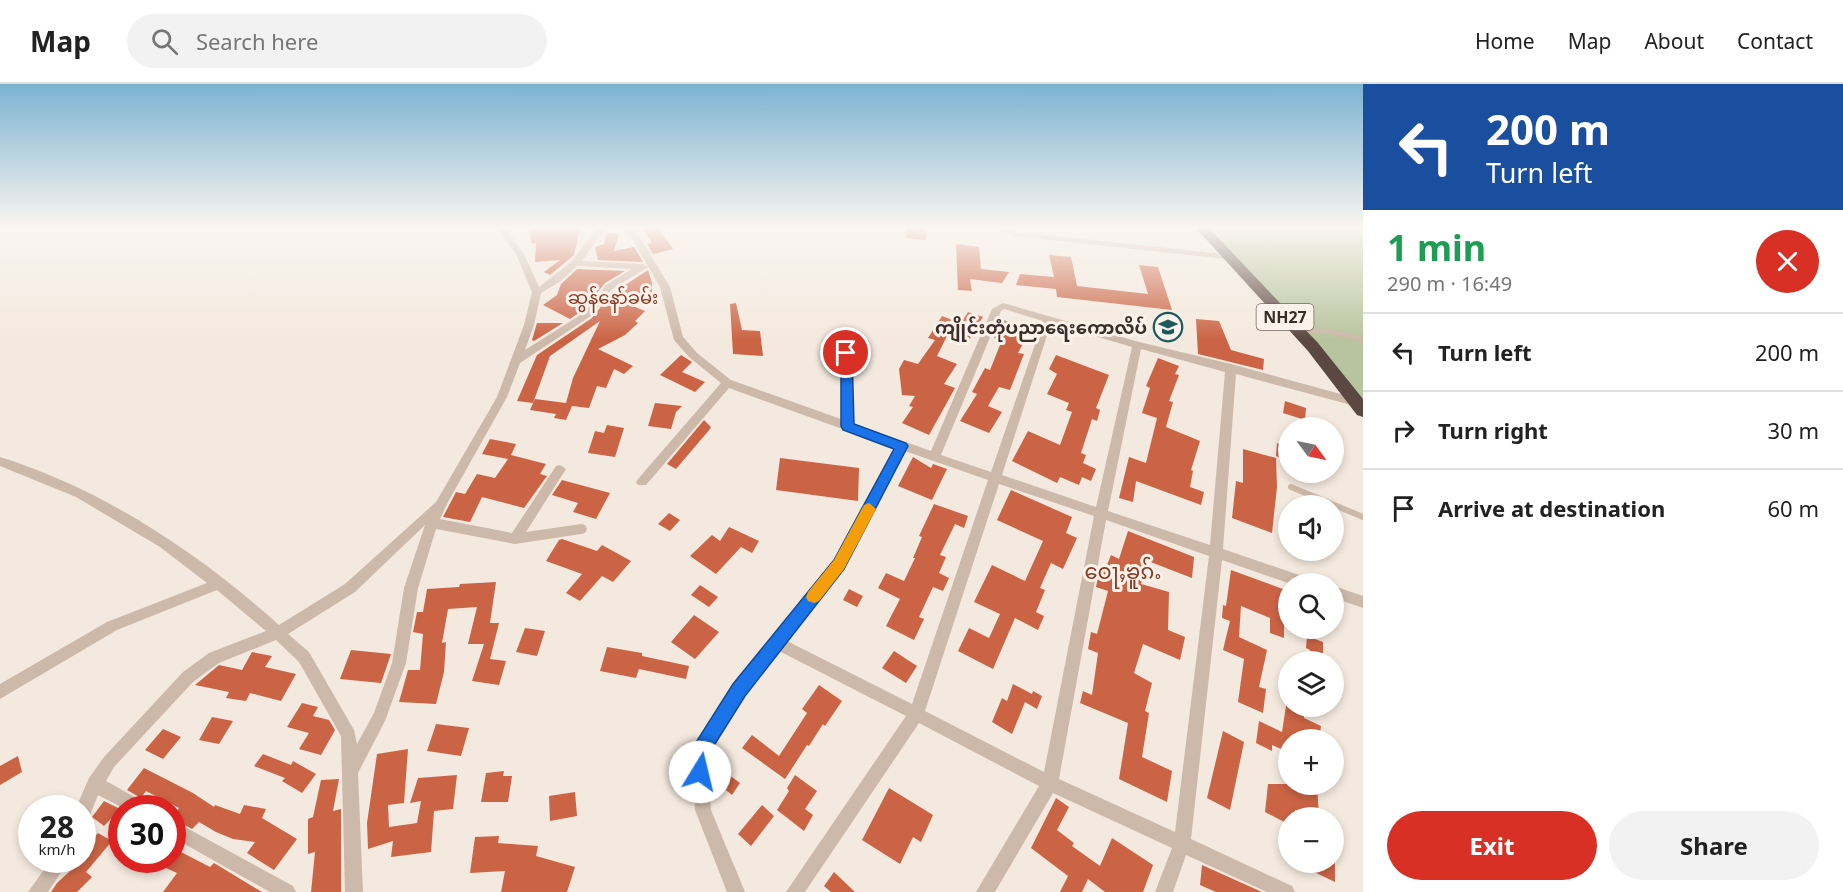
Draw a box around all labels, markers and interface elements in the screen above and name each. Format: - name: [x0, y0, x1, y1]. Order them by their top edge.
- search box: [127, 14, 547, 68]
- text: Map: [30, 22, 91, 60]
- icon: search: [148, 25, 181, 58]
- text: Search here: [196, 26, 318, 56]
- text: Home: [1475, 27, 1535, 55]
- text: Map: [1568, 27, 1611, 55]
- text: About: [1644, 27, 1704, 55]
- text: Contact: [1737, 27, 1813, 55]
- text: 200 m: [1486, 100, 1610, 157]
- icon: left: [1387, 108, 1465, 186]
- text: Turn left: [1486, 154, 1592, 191]
- text: 1 min: [1387, 223, 1486, 272]
- button: close: [1756, 230, 1819, 293]
- text: 290 m · 16:49: [1387, 270, 1512, 297]
- district label: ဆွန်နော်ခမ်း: [568, 285, 658, 313]
- road number: NH27: [1256, 304, 1314, 330]
- school or university icon: ကျိုင်းတုံပညာရေးကောလိပ်: [1152, 311, 1184, 343]
- place label: ကျိုင်းတုံပညာရေးကောလိပ်: [935, 315, 1147, 343]
- pin: [820, 327, 871, 378]
- icon: arrive: [829, 336, 862, 369]
- icon: left: [1387, 336, 1420, 369]
- text: Turn left: [1438, 337, 1532, 367]
- text: 200 m: [1755, 337, 1819, 367]
- icon: right: [1387, 414, 1420, 447]
- text: Turn right: [1438, 415, 1548, 445]
- text: 30 m: [1768, 415, 1819, 445]
- north arrow: [1278, 417, 1344, 483]
- map controls: [1278, 417, 1344, 873]
- icon: arrive: [1387, 492, 1420, 525]
- text: Arrive at destination: [1438, 493, 1665, 523]
- text: 60 m: [1768, 493, 1819, 523]
- button: sound: [1278, 495, 1344, 561]
- district label: ဝေႃႇၶူၵ်ႉ: [1085, 556, 1161, 589]
- button: search: [1278, 573, 1344, 639]
- button: layers: [1278, 651, 1344, 717]
- button: +: [1278, 729, 1344, 795]
- position arrow: [668, 740, 732, 804]
- speed limit sign: 30: [108, 795, 186, 873]
- text: 28: [40, 806, 74, 847]
- button: −: [1278, 807, 1344, 873]
- button: Exit: [1387, 811, 1597, 880]
- button: Share: [1609, 811, 1819, 880]
- text: km/h: [39, 839, 75, 859]

